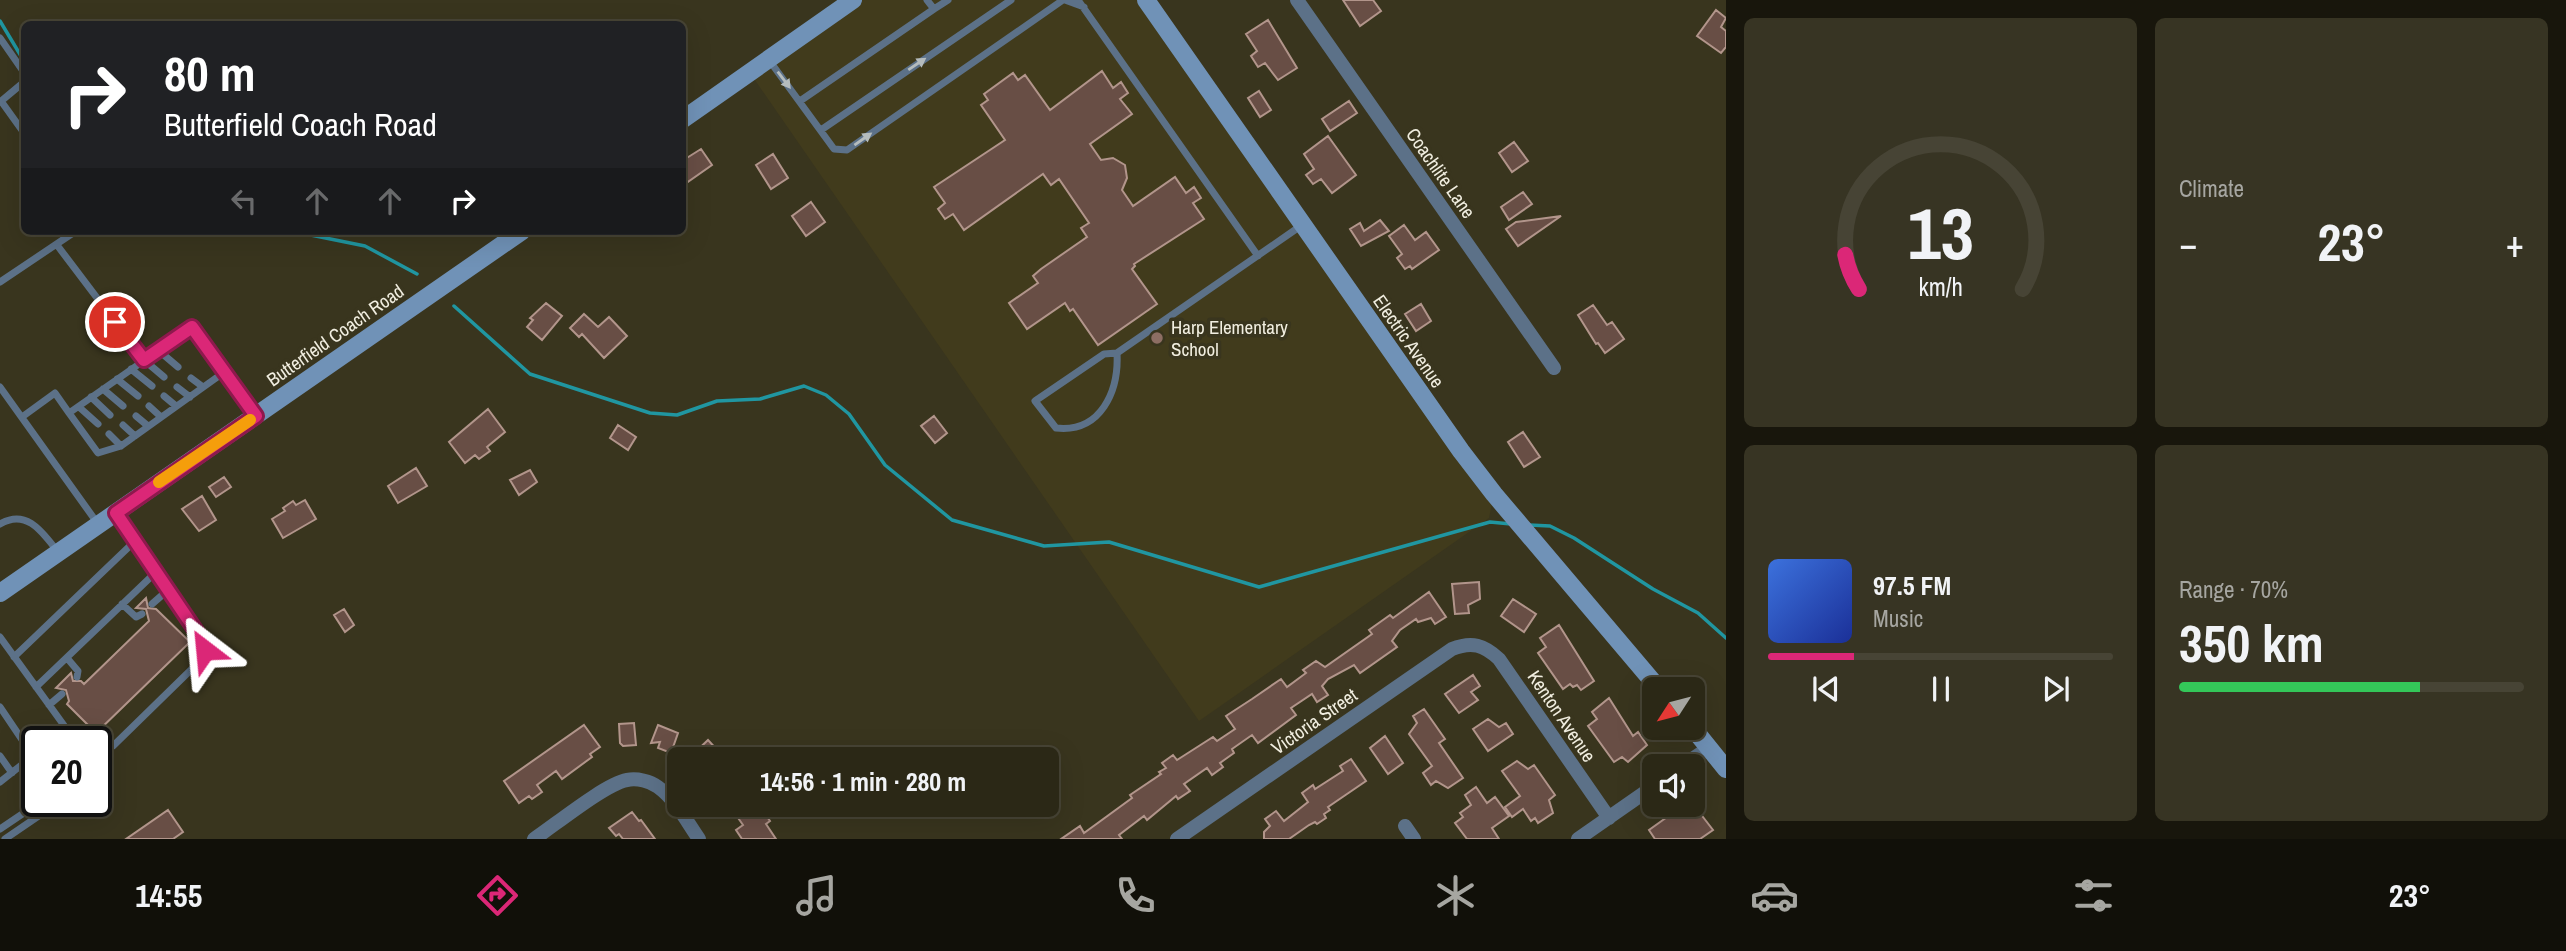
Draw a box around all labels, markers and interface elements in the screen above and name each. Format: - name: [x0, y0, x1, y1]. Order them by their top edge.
- text: 80 m: [164, 40, 256, 106]
- icon: right: [49, 49, 140, 140]
- one-way arrow: [908, 58, 927, 71]
- one-way arrow: [777, 71, 791, 89]
- text: Butterfield Coach Road: [164, 103, 437, 146]
- street label: Coachlite Lane: [1400, 123, 1482, 223]
- one-way arrow: [854, 133, 873, 146]
- text: Climate: [2179, 173, 2244, 204]
- icon: left: [225, 182, 263, 220]
- icon: ahead: [298, 182, 336, 220]
- icon: ahead: [371, 182, 409, 220]
- icon: right: [444, 182, 482, 220]
- text: 13: [1907, 184, 1974, 282]
- text: 23°: [2317, 207, 2386, 277]
- text: −: [2179, 218, 2197, 269]
- text: +: [2506, 218, 2524, 269]
- text: km/h: [1918, 269, 1963, 303]
- street label: Butterfield Coach Road: [261, 278, 409, 392]
- street label: Electric Avenue: [1367, 289, 1451, 393]
- pin: [85, 292, 145, 352]
- icon: arrive: [96, 303, 134, 341]
- place label: Harp Elementary School: [1171, 314, 1288, 362]
- marker: Harp Elementary School: [1149, 330, 1165, 346]
- text: 97.5 FM: [1873, 568, 1951, 603]
- text: Range · 70%: [2179, 574, 2288, 605]
- text: Music: [1873, 603, 1923, 634]
- text: 350 km: [2179, 608, 2324, 678]
- position arrow: [168, 613, 242, 687]
- street label: Kenton Avenue: [1522, 665, 1602, 767]
- icon: previous: [1807, 670, 1845, 708]
- icon: pause: [1922, 670, 1960, 708]
- icon: next: [2037, 670, 2075, 708]
- north arrow: [1642, 677, 1704, 740]
- map controls: [1642, 677, 1705, 817]
- street label: Victoria Street: [1266, 681, 1363, 760]
- speed limit sign: 20: [21, 726, 112, 817]
- button: sound: [1642, 754, 1705, 817]
- text: 14:56 · 1 min · 280 m: [760, 764, 966, 799]
- icon: directions: [473, 871, 522, 920]
- icon: music: [792, 871, 841, 920]
- icon: phone: [1111, 871, 1160, 920]
- icon: climate: [1431, 871, 1480, 920]
- icon: car: [1750, 871, 1799, 920]
- icon: filters: [2069, 871, 2118, 920]
- text: 14:55: [135, 874, 202, 917]
- text: 23°: [2389, 874, 2431, 917]

